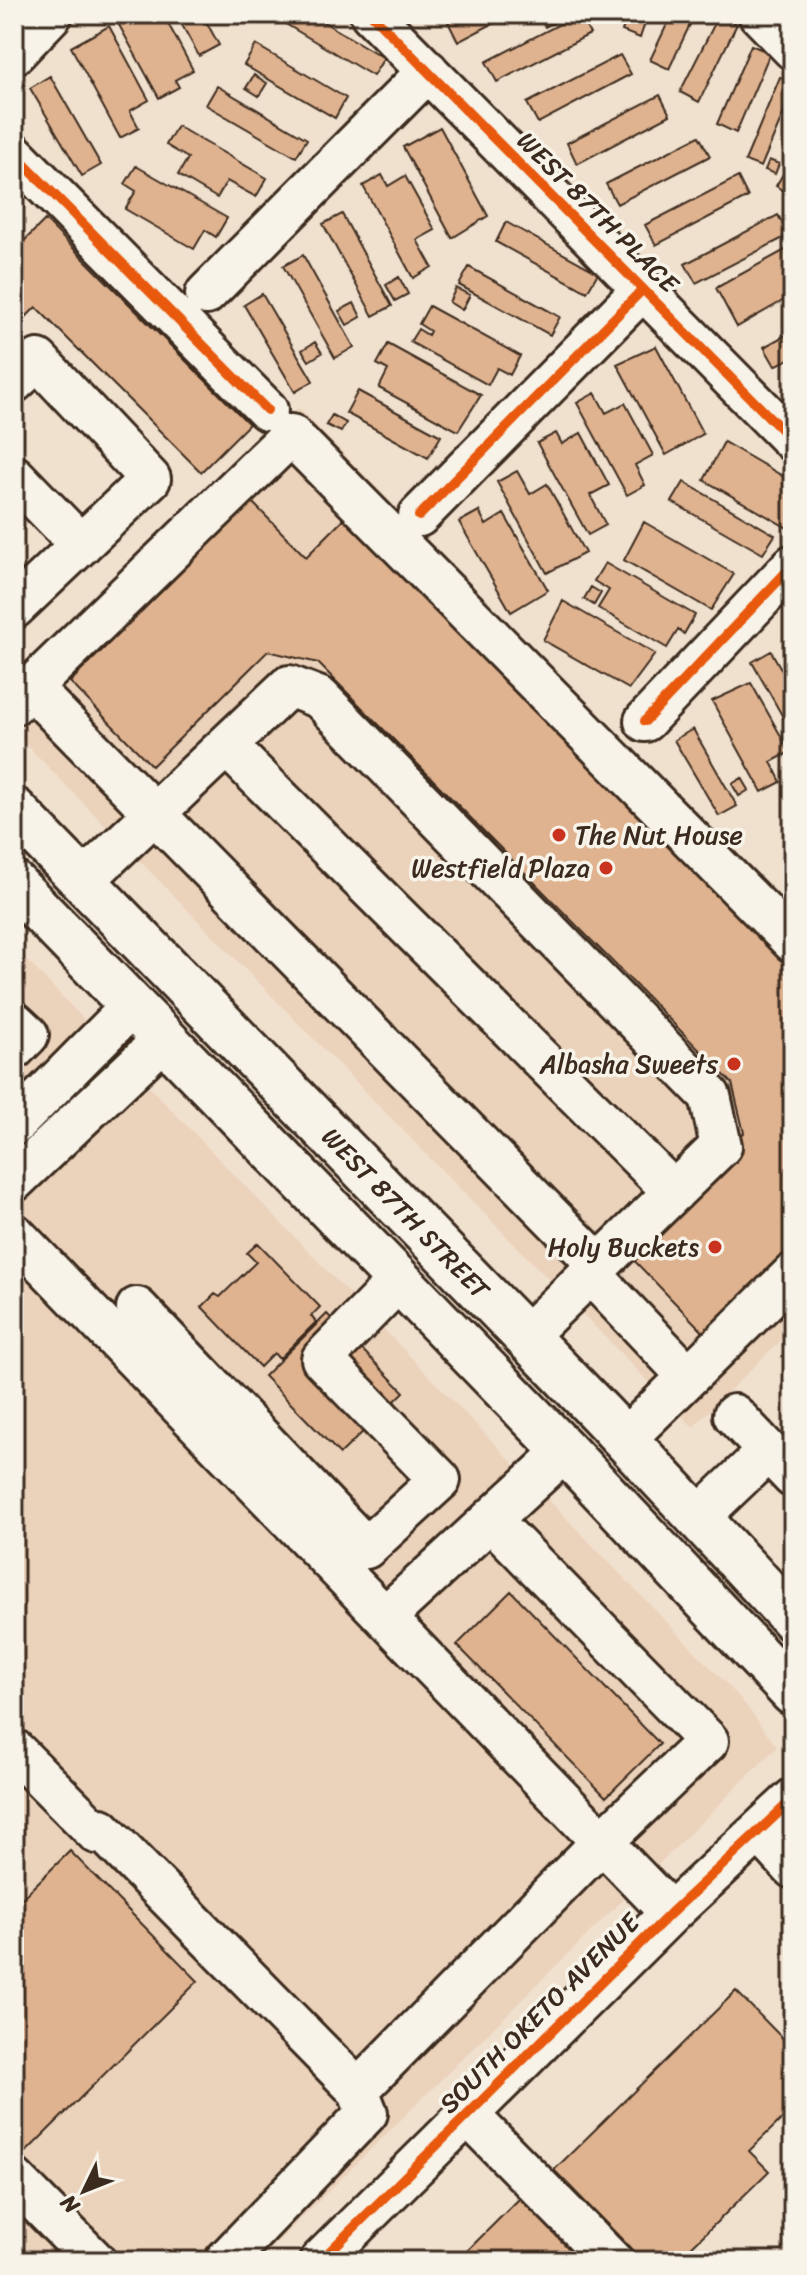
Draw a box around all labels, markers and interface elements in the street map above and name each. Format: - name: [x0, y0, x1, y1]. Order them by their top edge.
- street label: WEST 87TH PLACE: [506, 120, 691, 305]
- place label: The Nut House: [575, 812, 743, 858]
- marker: The Nut House: [550, 826, 568, 844]
- place label: Westfield Plaza: [411, 845, 590, 891]
- marker: Westfield Plaza: [597, 859, 615, 877]
- place label: Albasha Sweets: [539, 1041, 719, 1087]
- marker: Albasha Sweets: [725, 1055, 743, 1073]
- street label: WEST 87TH STREET: [310, 1116, 503, 1312]
- place label: Holy Buckets: [548, 1224, 699, 1270]
- marker: Holy Buckets: [706, 1238, 724, 1256]
- street label: SOUTH OKETO AVENUE: [427, 1900, 652, 2125]
- north arrow: [44, 2151, 124, 2231]
- text: N: [50, 2185, 90, 2224]

